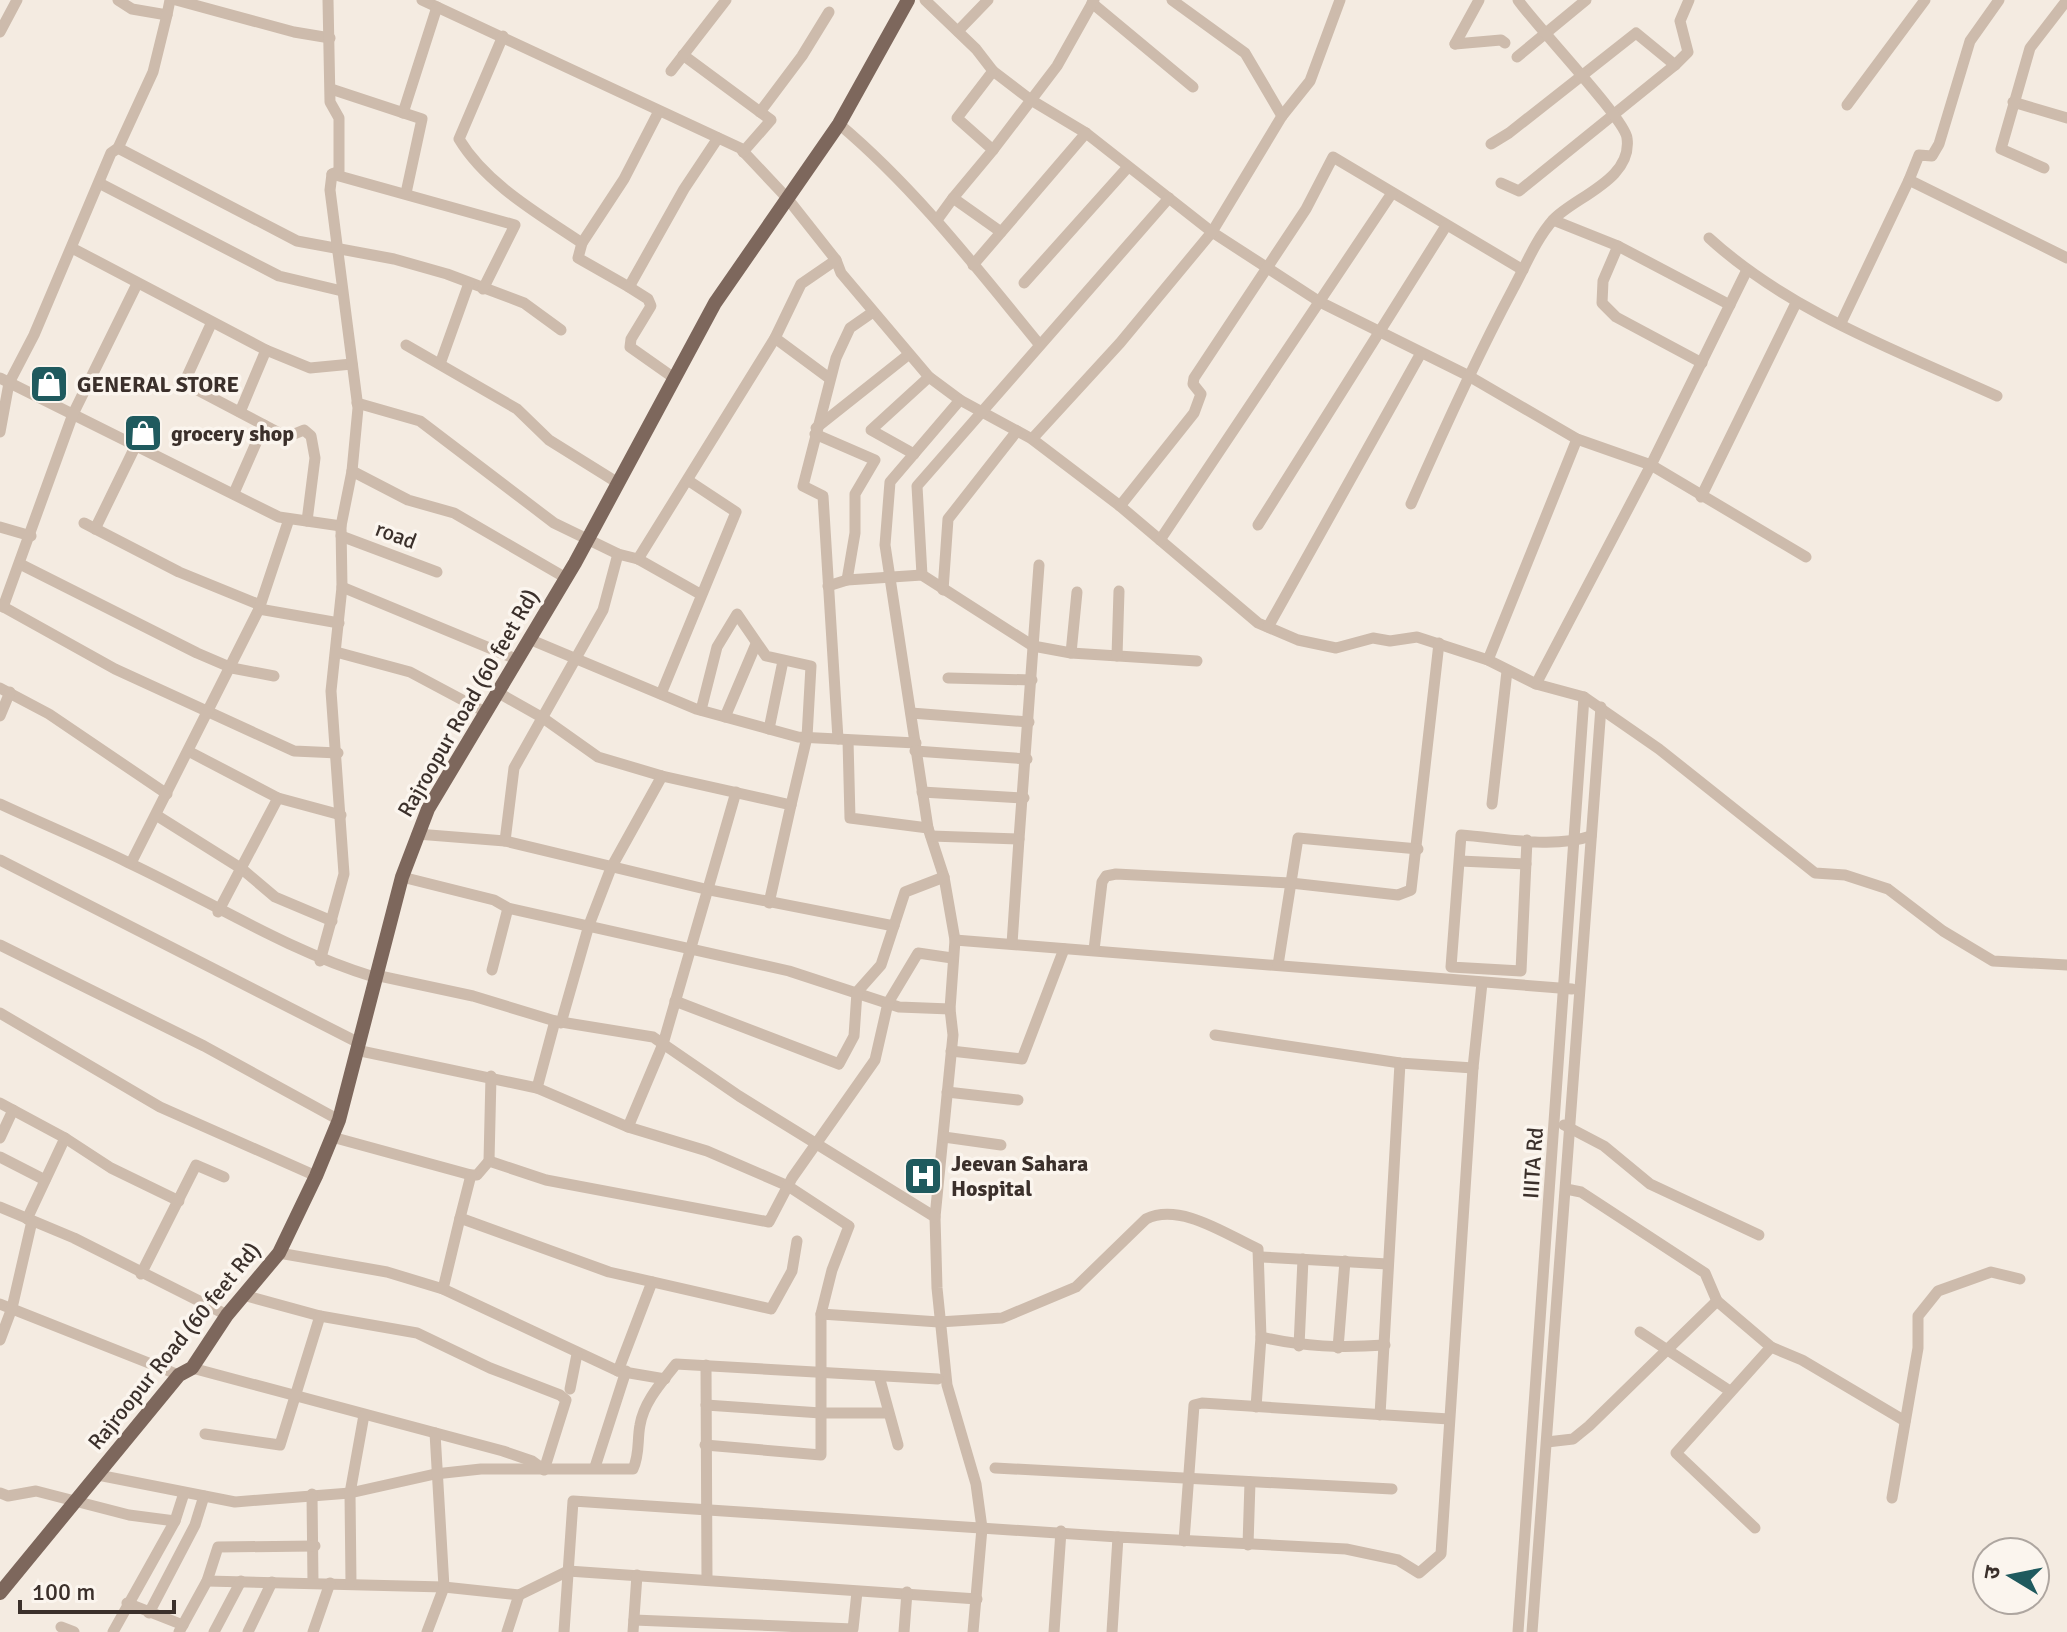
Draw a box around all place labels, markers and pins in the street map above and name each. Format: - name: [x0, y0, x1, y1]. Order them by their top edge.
- shop icon: GENERAL STORE: [28, 363, 70, 405]
- place label: GENERAL STORE: [77, 371, 239, 398]
- shop icon: grocery shop: [122, 412, 164, 454]
- place label: grocery shop: [171, 420, 294, 447]
- place label: Jeevan Sahara Hospital: [951, 1150, 1088, 1202]
- hospital icon: Jeevan Sahara Hospital: [902, 1155, 944, 1197]

